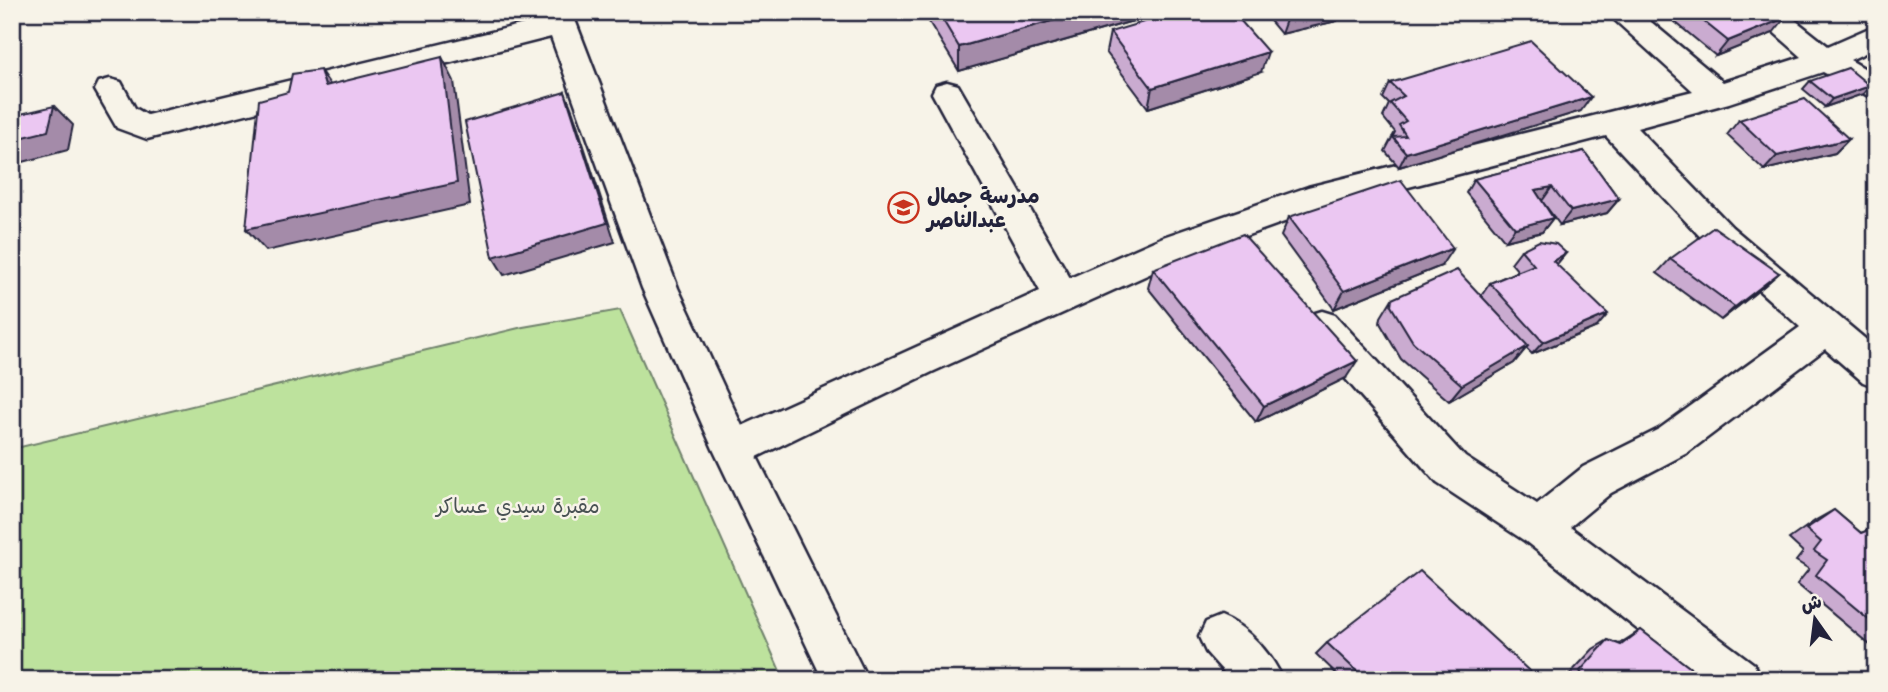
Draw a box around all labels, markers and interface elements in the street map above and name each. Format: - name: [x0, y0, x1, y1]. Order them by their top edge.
- place label: مدرسة جمال عبدالناصر: [925, 184, 1040, 233]
- school or university icon: مدرسة جمال عبدالناصر: [887, 191, 921, 225]
- park label: مقبرة سيدي عساكر: [434, 494, 600, 521]
- north arrow: [1780, 584, 1850, 654]
- text: ش: [1798, 590, 1824, 617]

